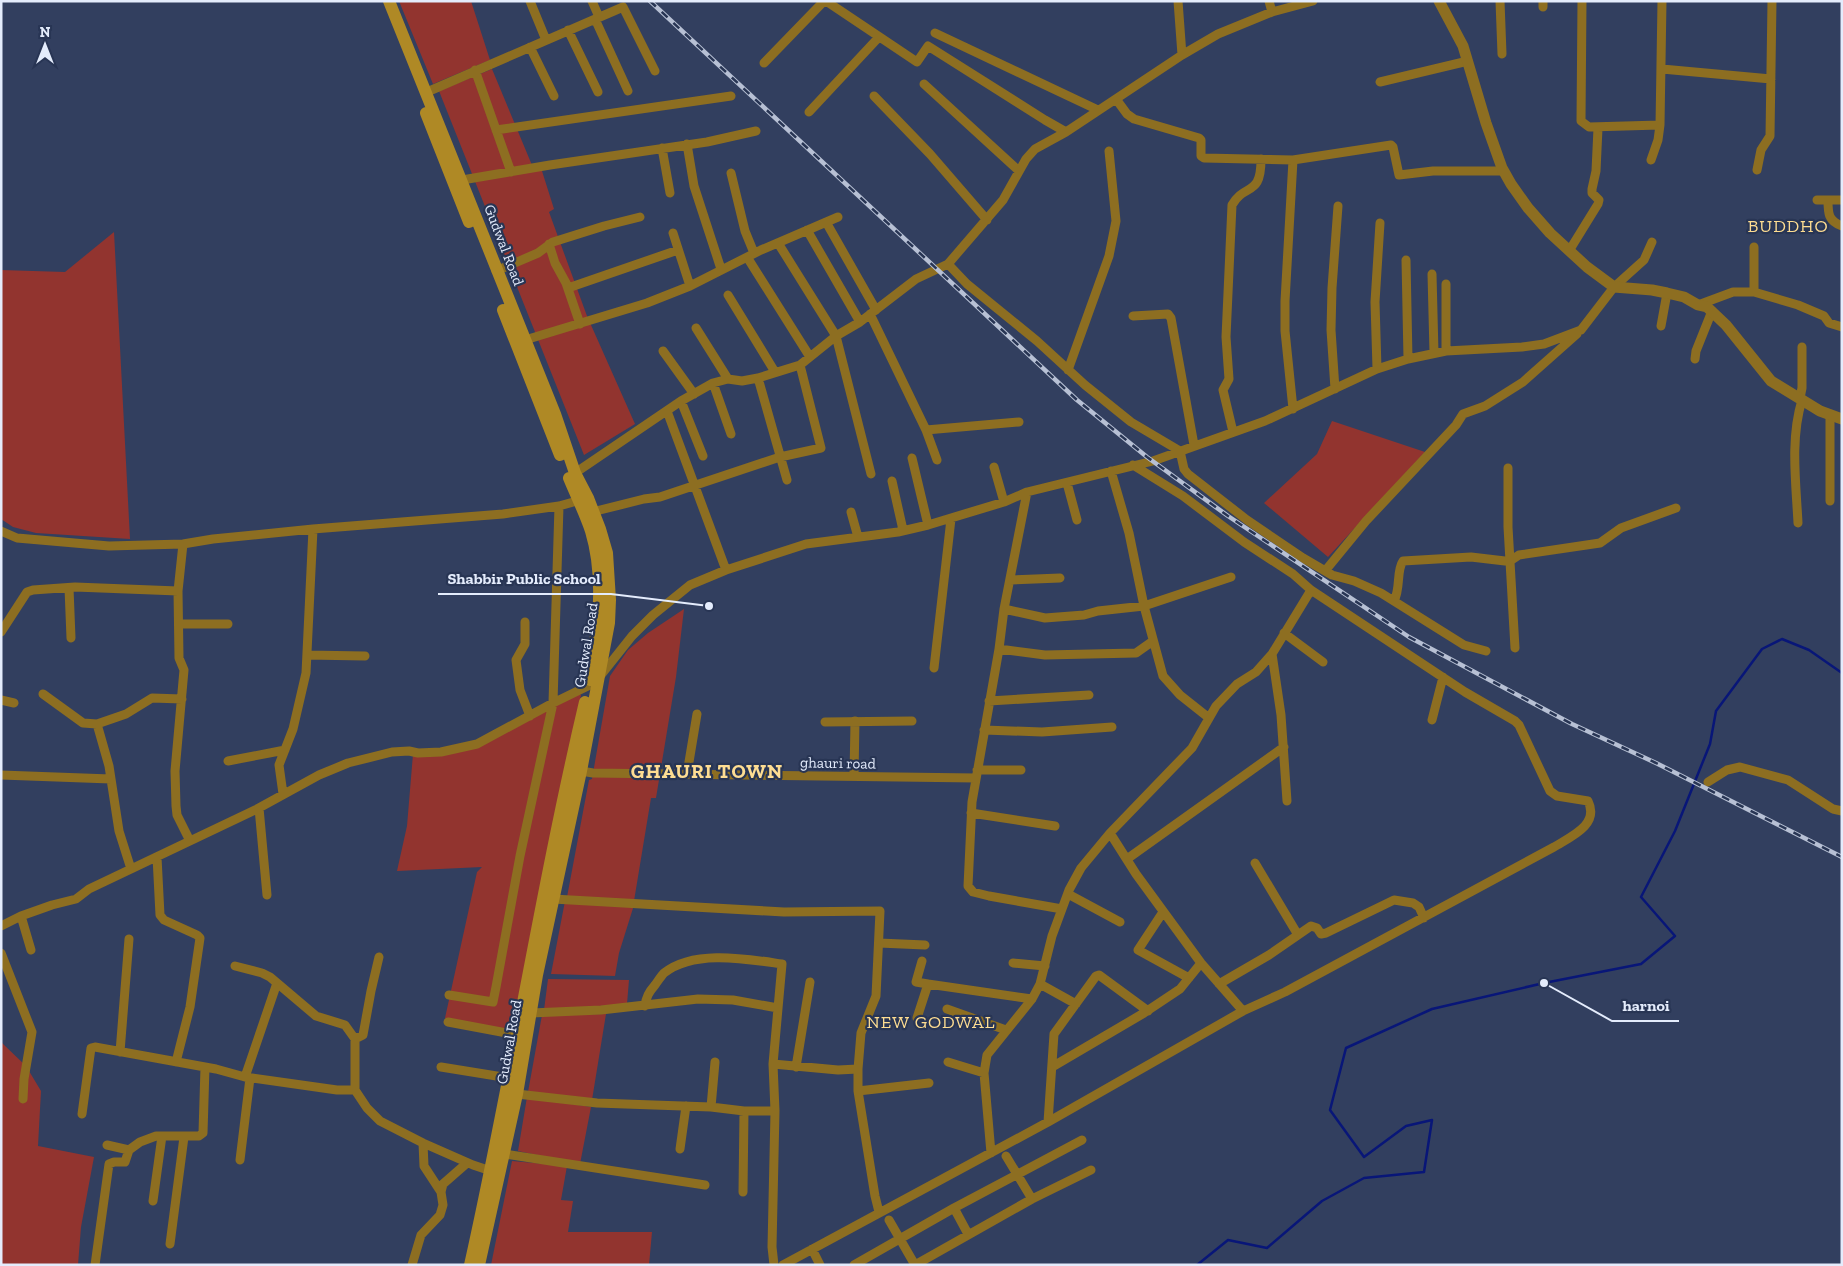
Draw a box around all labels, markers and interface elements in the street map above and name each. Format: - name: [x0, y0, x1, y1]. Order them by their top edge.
- north arrow: [20, 20, 70, 70]
- text: N: [40, 24, 51, 41]
- street label: Gudwal Road: [480, 202, 528, 289]
- district label: BUDDHO: [1747, 215, 1829, 237]
- callout: Shabbir Public School: [438, 563, 611, 594]
- text: Shabbir Public School: [447, 569, 601, 588]
- street label: Gudwal Road: [570, 601, 602, 689]
- street label: ghauri road: [800, 753, 877, 773]
- district label: GHAURI TOWN: [631, 759, 783, 783]
- callout: harnoi: [1612, 990, 1679, 1021]
- text: harnoi: [1622, 996, 1670, 1015]
- street label: Gudwal Road: [493, 998, 525, 1086]
- district label: NEW GODWAL: [866, 1011, 996, 1033]

